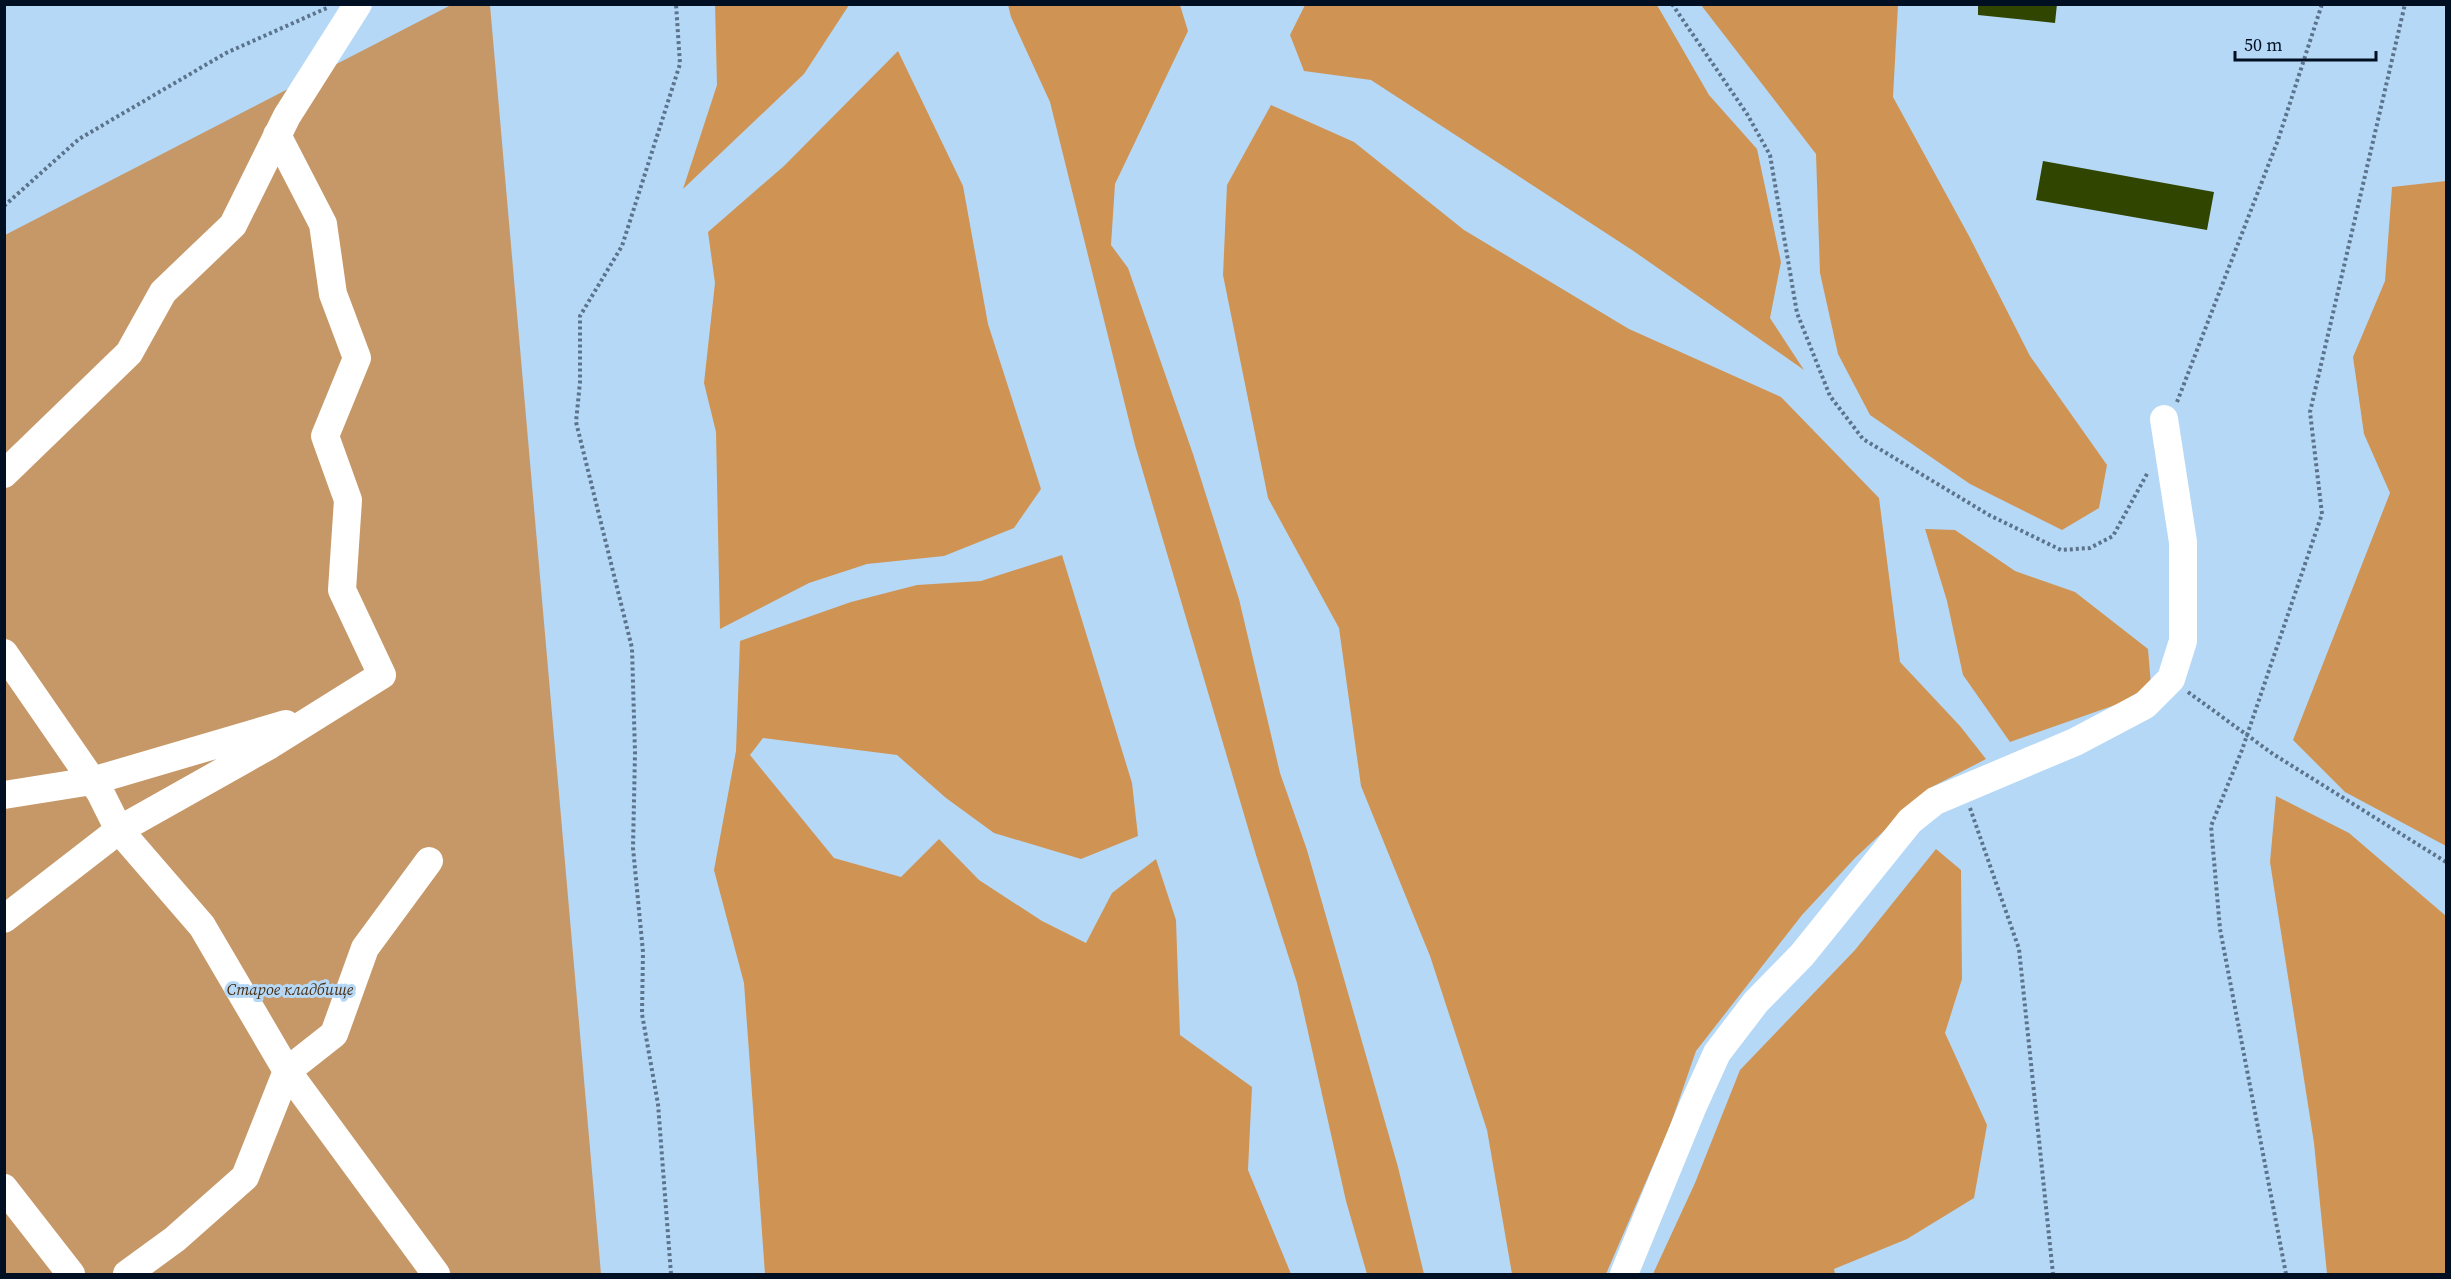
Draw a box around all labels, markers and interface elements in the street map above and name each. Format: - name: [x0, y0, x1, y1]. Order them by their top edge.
- scale bar: [2235, 24, 2376, 62]
- text: 50 m: [2244, 32, 2282, 57]
- park label: Старое кладбище: [227, 978, 354, 1000]

